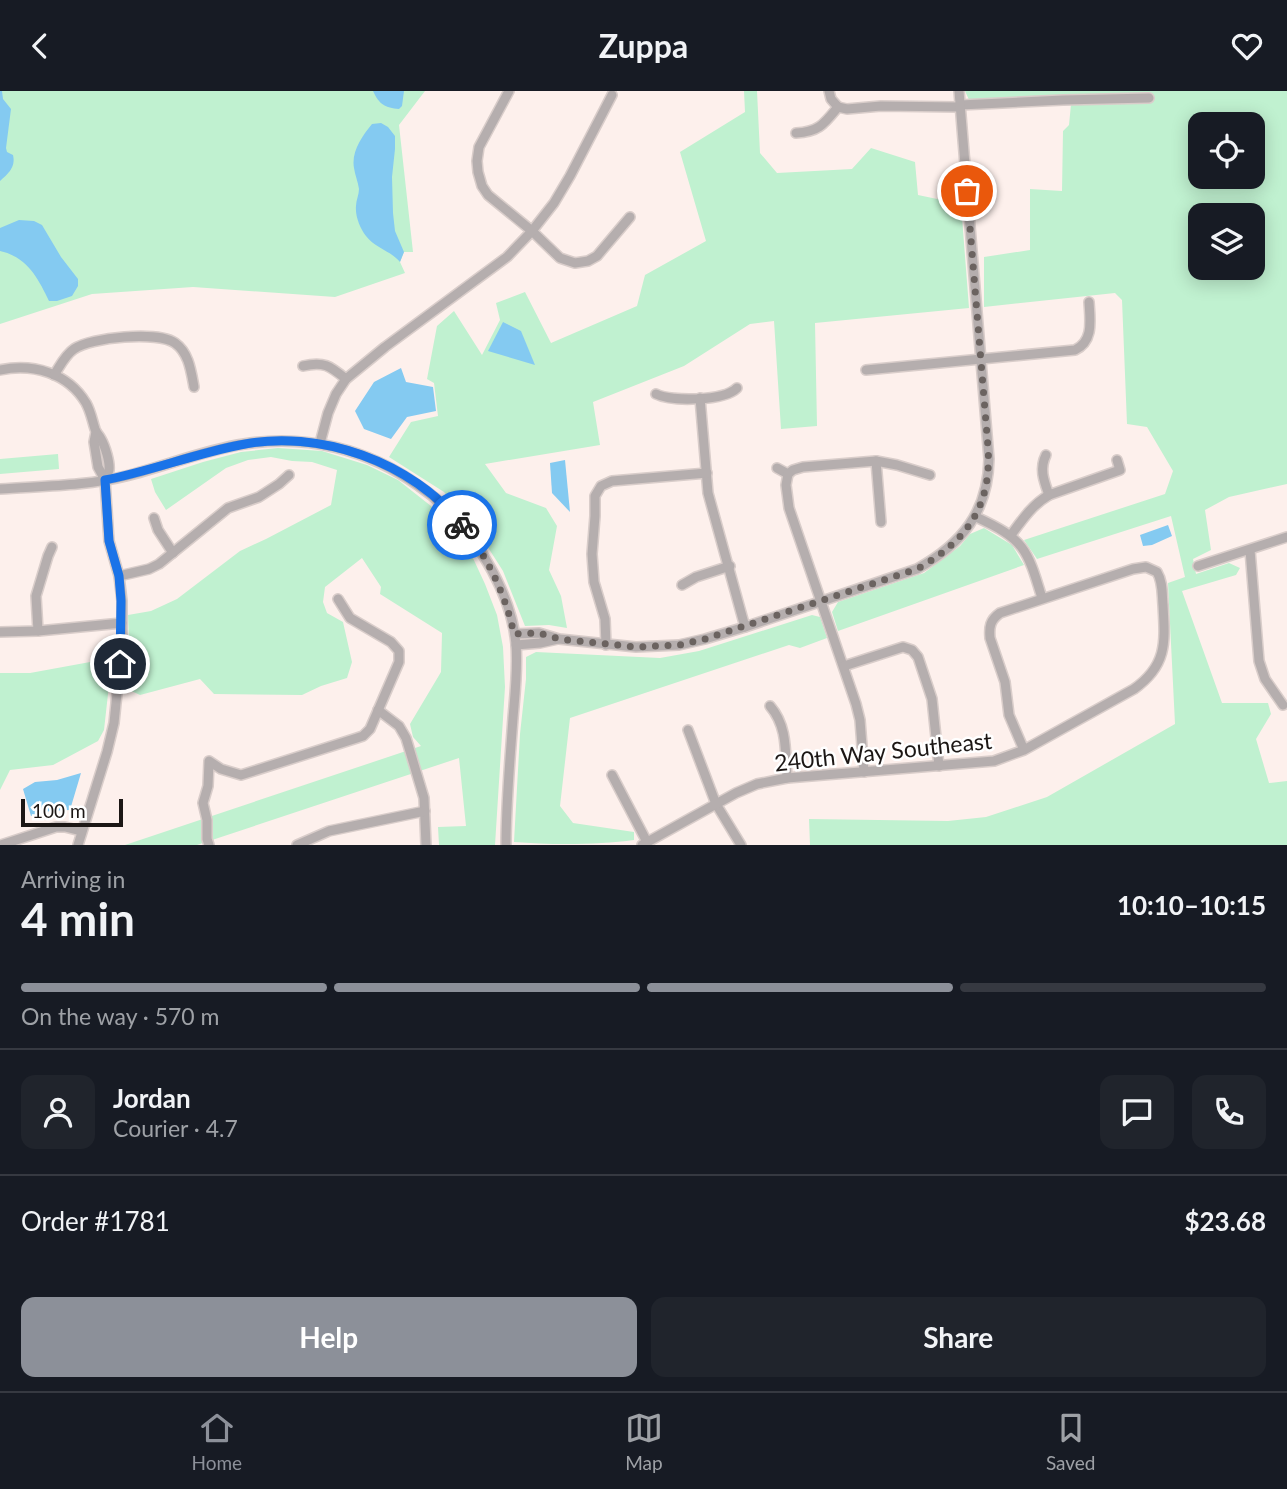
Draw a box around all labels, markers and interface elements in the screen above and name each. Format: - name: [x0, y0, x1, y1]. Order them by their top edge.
- text: Zuppa: [599, 26, 688, 65]
- icon: back: [21, 27, 59, 65]
- icon: heart: [1228, 27, 1266, 65]
- map controls: [1188, 112, 1265, 280]
- button: locate: [1188, 112, 1265, 189]
- pin: [937, 161, 997, 221]
- icon: bag: [948, 172, 986, 210]
- button: layers: [1188, 203, 1265, 280]
- courier: [427, 490, 497, 560]
- icon: bike: [443, 506, 481, 544]
- pin: [90, 634, 150, 694]
- icon: home: [101, 645, 139, 683]
- street label: 240th Way Southeast: [773, 726, 994, 776]
- scale bar: [21, 796, 122, 828]
- text: 100 m: [32, 799, 86, 822]
- text: Arriving in: [21, 865, 125, 893]
- text: 10:10–10:15: [1117, 889, 1266, 921]
- text: 4 min: [21, 891, 135, 946]
- text: On the way · 570 m: [21, 1002, 220, 1030]
- button: person: [21, 1075, 95, 1149]
- button: chat: [1100, 1075, 1174, 1149]
- button: phone: [1192, 1075, 1266, 1149]
- text: Jordan: [113, 1082, 191, 1114]
- text: Courier · 4.7: [113, 1114, 238, 1142]
- text: Order #1781: [21, 1205, 170, 1237]
- text: $23.68: [1184, 1205, 1266, 1237]
- button: Help: [21, 1297, 637, 1377]
- button: Share: [651, 1297, 1266, 1377]
- tab: Home: [191, 1409, 242, 1474]
- tab: Map: [625, 1409, 663, 1474]
- tab: Saved: [1046, 1409, 1096, 1474]

